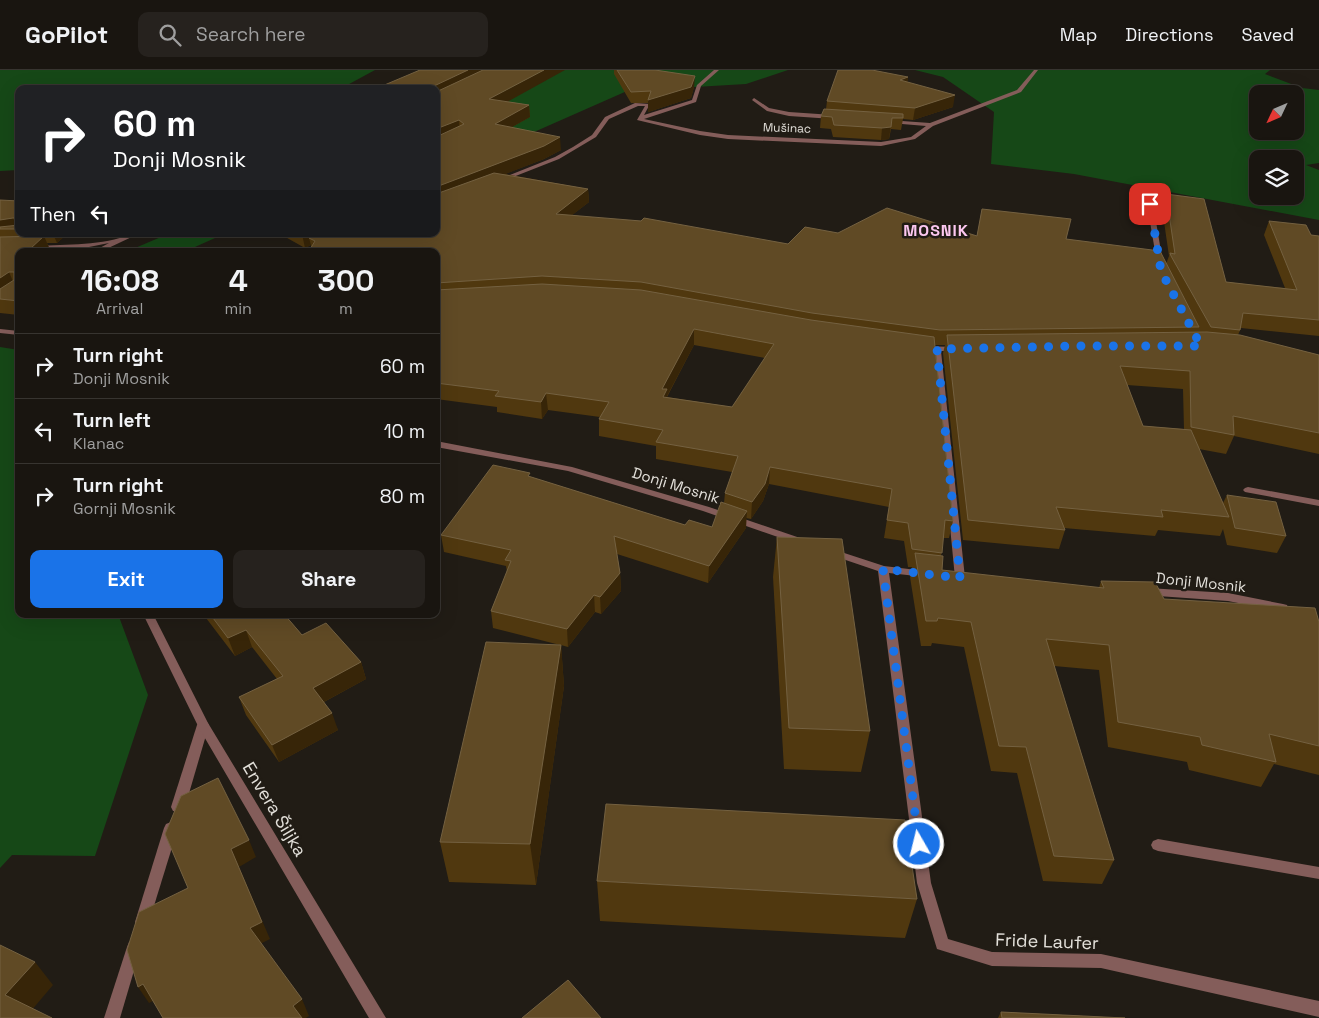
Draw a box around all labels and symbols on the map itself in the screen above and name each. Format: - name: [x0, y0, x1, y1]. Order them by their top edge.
- north arrow: [1249, 85, 1304, 140]
- street label: Mušinac: [763, 119, 811, 137]
- pin: [1129, 183, 1171, 225]
- district label: MOSNIK: [903, 220, 969, 241]
- street label: Donji Mosnik: [630, 463, 722, 507]
- street label: Donji Mosnik: [1155, 568, 1247, 596]
- street label: Envera Šiljka: [238, 757, 312, 861]
- position arrow: [892, 817, 944, 869]
- street label: Fride Laufer: [995, 928, 1099, 954]

